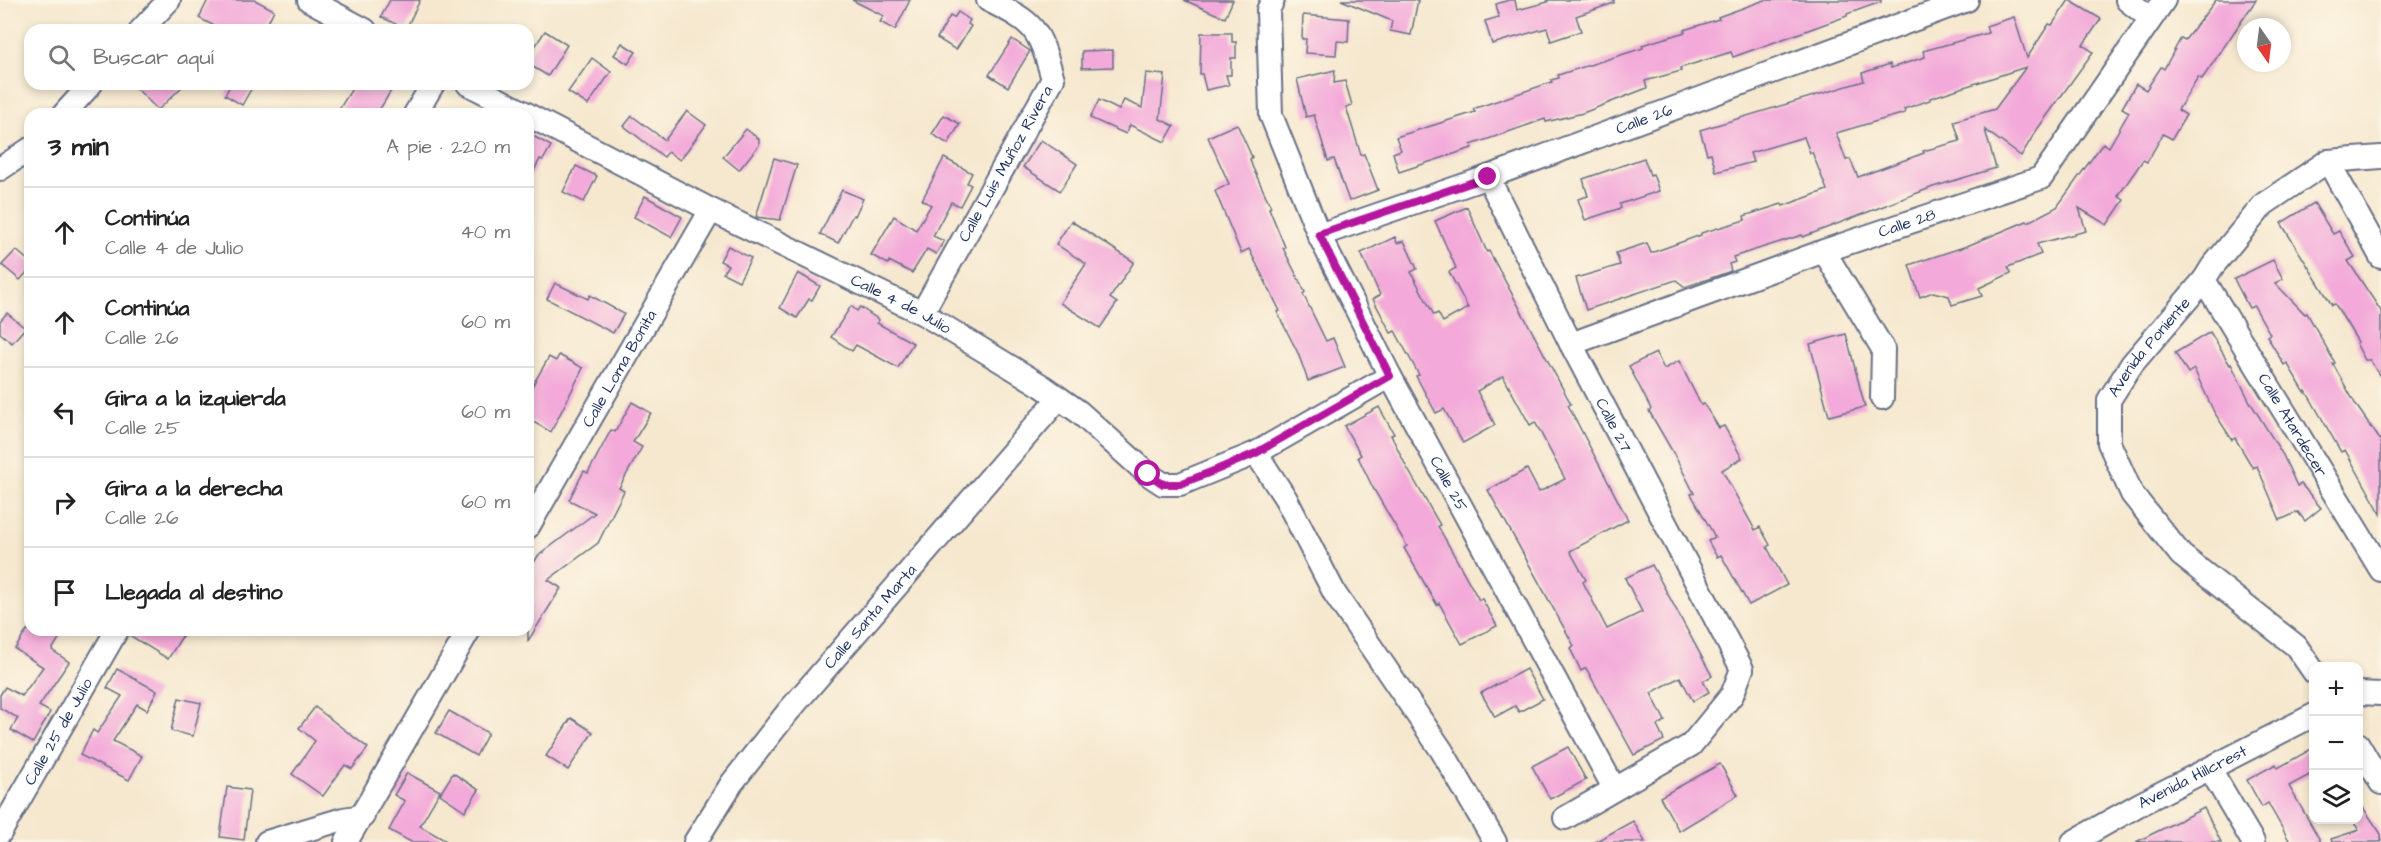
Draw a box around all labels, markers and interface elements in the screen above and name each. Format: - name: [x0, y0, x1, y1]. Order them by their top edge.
- north arrow: [2237, 18, 2291, 72]
- search box: [24, 24, 534, 90]
- icon: search: [45, 41, 78, 74]
- text: Buscar aquí: [93, 42, 214, 73]
- street label: Calle Luis Muñoz Rivera: [953, 82, 1058, 246]
- street label: Calle 26: [1613, 99, 1675, 140]
- text: 3 min: [48, 129, 109, 165]
- text: A pie · 220 m: [386, 133, 510, 161]
- route end: [1474, 163, 1500, 189]
- text: Continúa: [105, 203, 190, 234]
- street label: Calle 28: [1875, 203, 1938, 243]
- icon: ahead: [48, 216, 81, 249]
- text: 40 m: [460, 218, 510, 246]
- text: Calle 4 de Julio: [105, 234, 243, 262]
- street label: Calle 4 de Julio: [847, 269, 955, 339]
- street label: Avenida Poniente: [2103, 292, 2196, 401]
- text: Continúa: [105, 293, 190, 324]
- icon: ahead: [48, 306, 81, 339]
- street label: Calle Loma Bonita: [577, 306, 662, 431]
- text: 60 m: [461, 308, 510, 336]
- text: Calle 26: [105, 324, 178, 352]
- street label: Calle Atardecer: [2253, 369, 2333, 481]
- text: Gira a la izquierda: [105, 383, 286, 414]
- street label: Calle 27: [1590, 394, 1637, 456]
- icon: left: [48, 396, 81, 429]
- text: 60 m: [461, 398, 510, 426]
- text: Calle 25: [105, 414, 180, 442]
- street label: Calle 25: [1425, 452, 1473, 516]
- route start: [1134, 460, 1160, 486]
- text: Gira a la derecha: [105, 473, 282, 504]
- icon: right: [48, 486, 81, 519]
- text: 60 m: [461, 488, 510, 516]
- text: Calle 26: [105, 504, 178, 532]
- street label: Calle Santa Marta: [819, 560, 922, 674]
- icon: arrive: [48, 576, 81, 609]
- text: Llegada al destino: [105, 577, 283, 608]
- map controls: [2309, 662, 2363, 824]
- button: +: [2309, 662, 2363, 716]
- street label: Calle 25 de Julio: [19, 674, 98, 789]
- button: −: [2309, 716, 2363, 770]
- street label: Avenida Hillcrest: [2134, 740, 2251, 814]
- button: layers: [2309, 770, 2363, 824]

